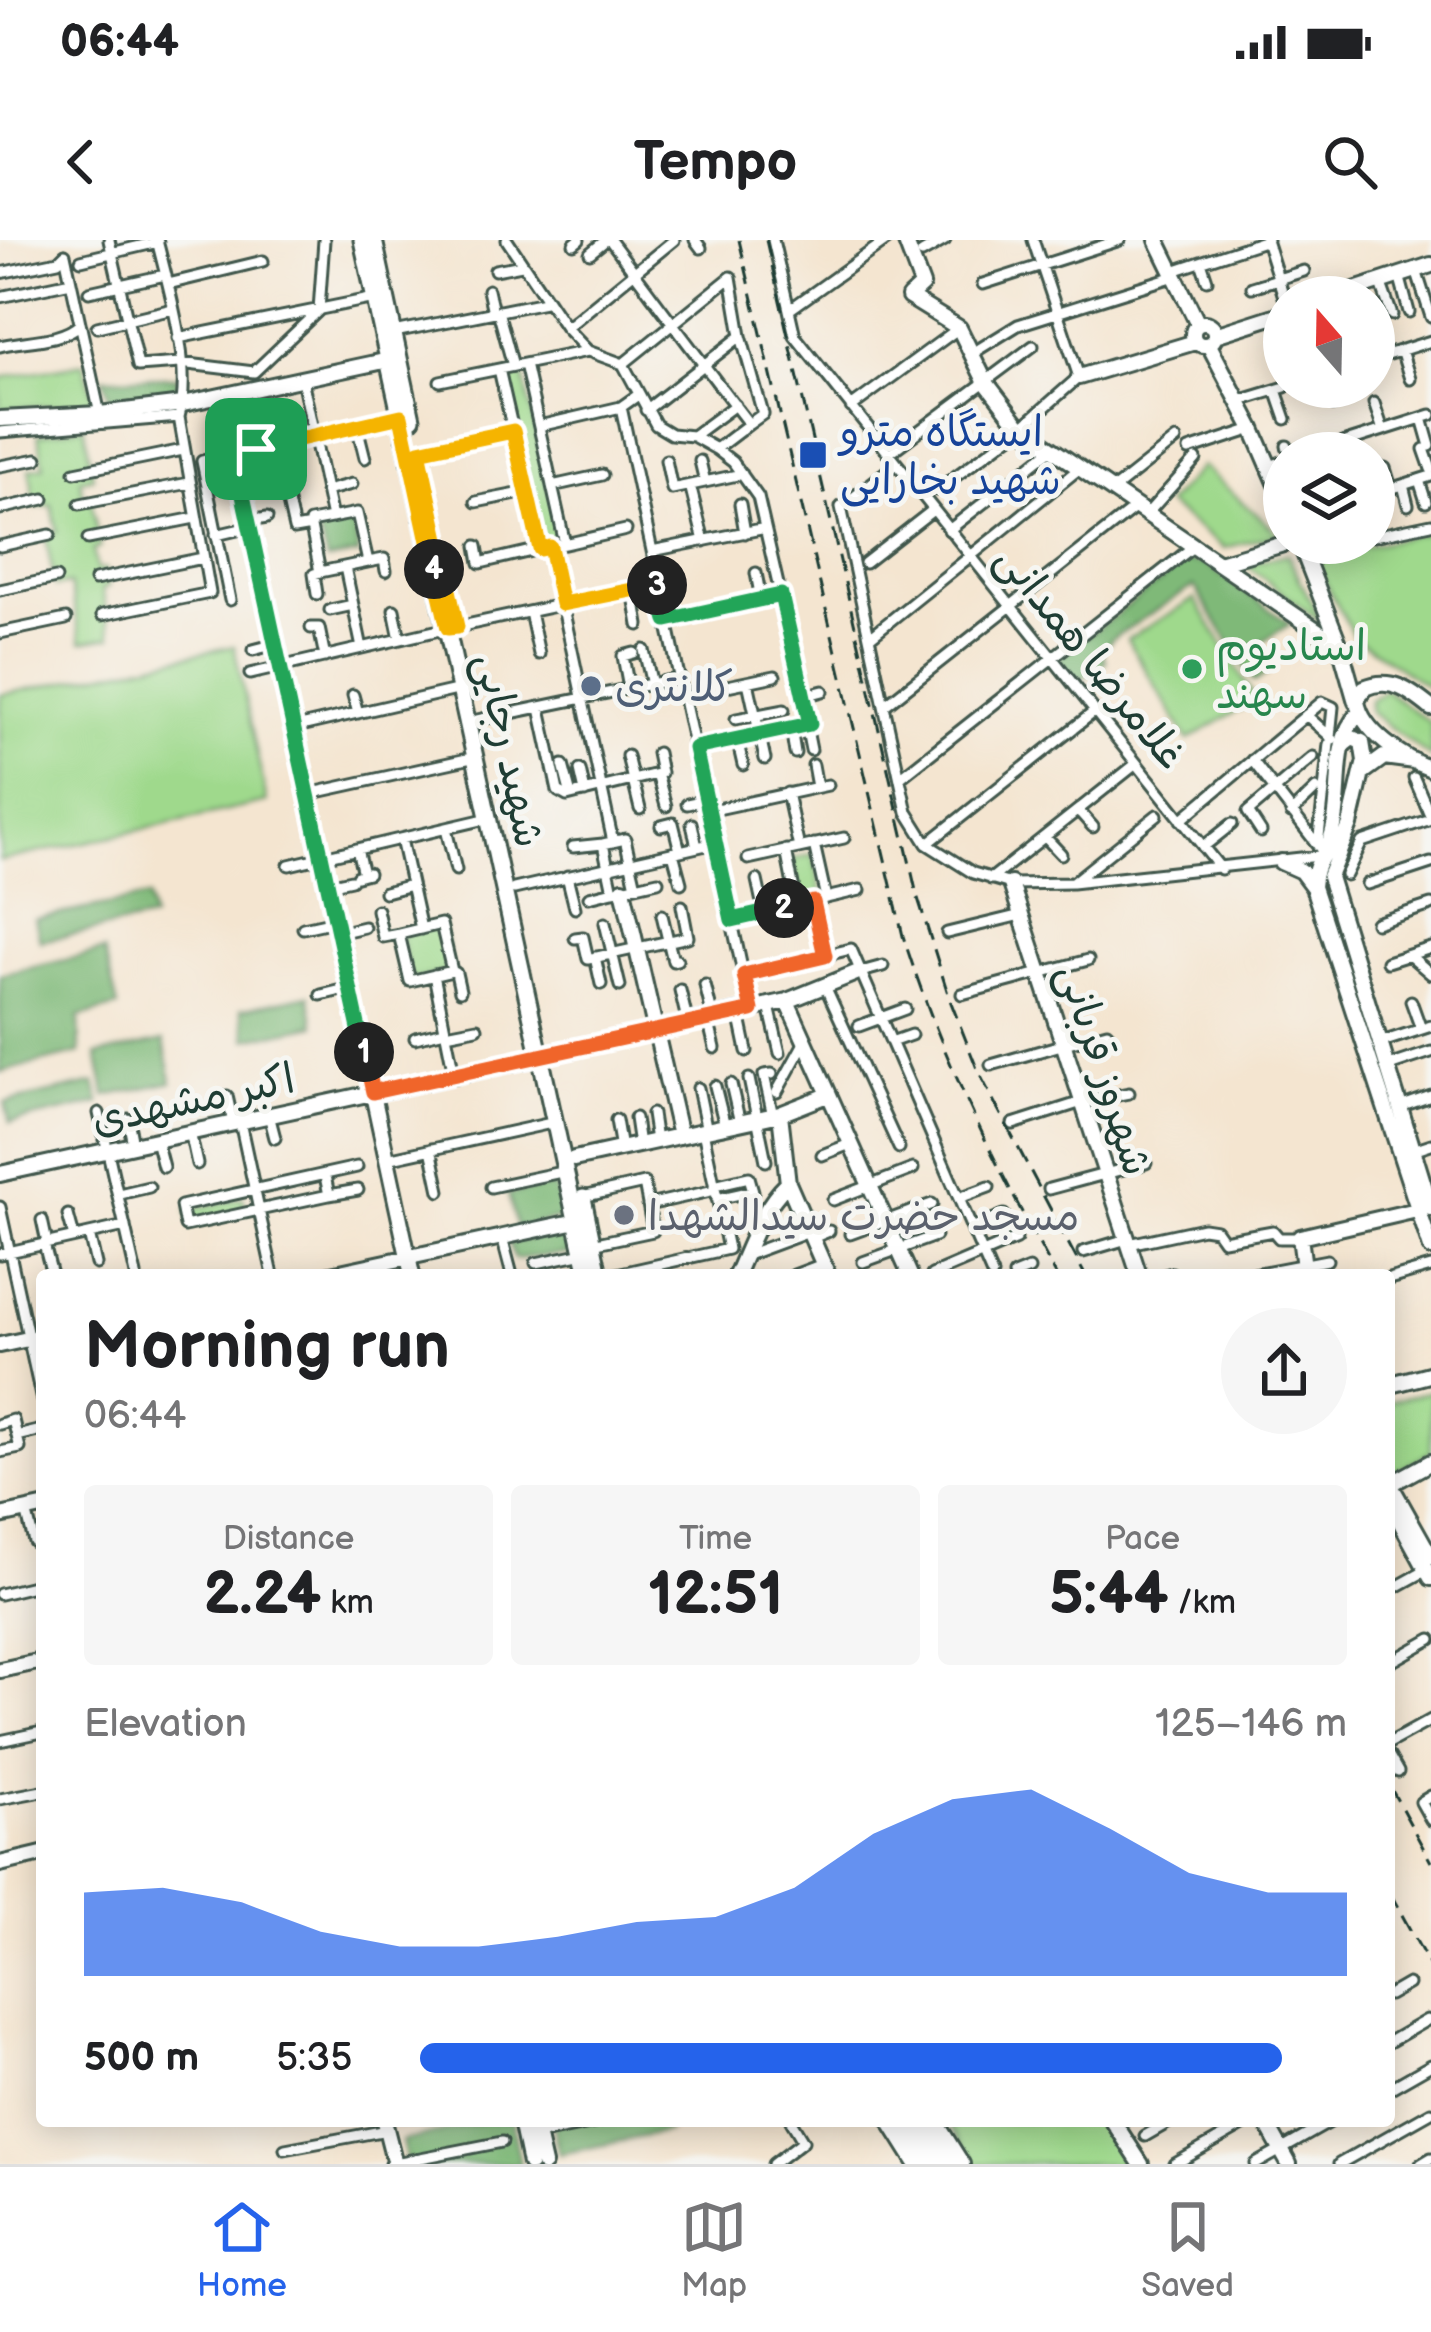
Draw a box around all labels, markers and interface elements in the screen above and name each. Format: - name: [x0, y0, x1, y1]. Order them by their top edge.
- text: 06:44: [60, 15, 179, 70]
- icon: back: [48, 129, 114, 195]
- icon: search: [1317, 129, 1383, 195]
- text: Tempo: [634, 130, 797, 195]
- north arrow: [1263, 276, 1395, 408]
- map controls: [1263, 276, 1395, 564]
- pin: [205, 398, 307, 500]
- place label: ایستگاه مترو شهید بخارایی: [837, 408, 1061, 507]
- icon: arrive: [223, 416, 289, 482]
- button: layers: [1263, 432, 1395, 564]
- marker: ایستگاه مترو شهید بخارایی: [797, 439, 829, 471]
- street label: غلامرضا همدانی: [984, 535, 1196, 780]
- pin: 4: [404, 539, 464, 599]
- text: 4: [424, 549, 444, 589]
- pin: 3: [627, 555, 687, 615]
- text: 3: [647, 565, 667, 605]
- place label: استادیوم سهند: [1216, 622, 1366, 721]
- street label: شهید رجایی: [463, 649, 554, 852]
- marker: استادیوم سهند: [1179, 656, 1205, 682]
- place label: کلانتری: [615, 663, 733, 714]
- marker: کلانتری: [578, 673, 604, 699]
- pin: 2: [754, 878, 814, 938]
- text: 2: [774, 888, 794, 928]
- street label: شهروز قربانی: [1045, 957, 1162, 1182]
- pin: 1: [334, 1022, 394, 1082]
- text: 1: [357, 1032, 371, 1072]
- street label: اکبر مشهدی: [87, 1054, 300, 1147]
- place label: مسجد حضرت سیدالشهدا: [648, 1192, 1079, 1243]
- marker: مسجد حضرت سیدالشهدا: [611, 1202, 637, 1228]
- text: Morning run: [84, 1308, 450, 1387]
- button: share: [1221, 1308, 1347, 1434]
- text: 06:44: [84, 1393, 186, 1440]
- text: Distance: [223, 1519, 354, 1559]
- text: Time: [679, 1519, 752, 1559]
- text: Pace: [1105, 1519, 1180, 1559]
- text: 2.24: [203, 1559, 321, 1631]
- text: 12:51: [648, 1559, 783, 1631]
- text: 5:44: [1049, 1559, 1169, 1631]
- text: km: [321, 1583, 374, 1623]
- text: /km: [1169, 1583, 1236, 1623]
- text: Elevation: [84, 1701, 247, 1748]
- text: 125–146 m: [1155, 1701, 1347, 1748]
- text: 500 m: [84, 2035, 199, 2082]
- text: 5:35: [276, 2035, 353, 2082]
- tab: Home: [197, 2194, 287, 2306]
- tab: Map: [681, 2194, 747, 2306]
- tab: Saved: [1141, 2194, 1234, 2306]

